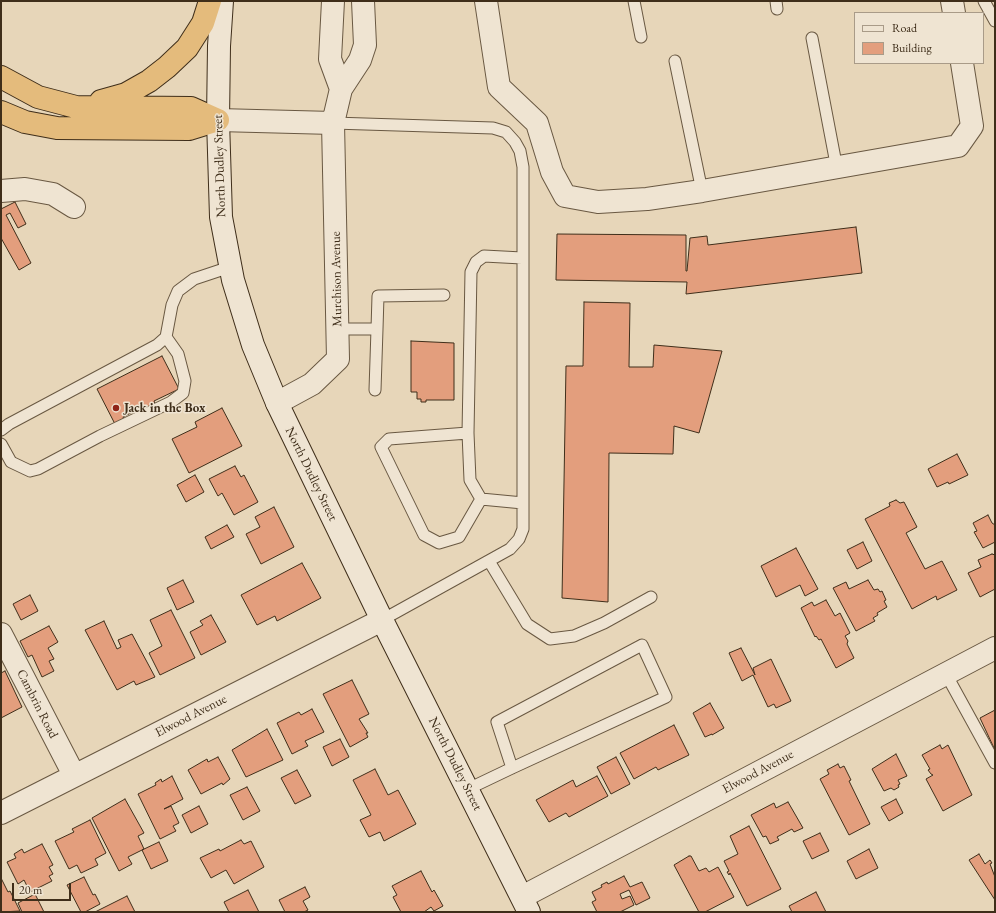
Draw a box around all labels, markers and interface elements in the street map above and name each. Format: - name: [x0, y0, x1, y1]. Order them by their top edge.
- legend: [854, 12, 984, 64]
- text: Road: [892, 20, 917, 36]
- text: Building: [892, 40, 932, 56]
- street label: North Dudley Street: [210, 114, 230, 218]
- street label: Murchison Avenue: [328, 231, 346, 327]
- place label: Jack in the Box: [124, 400, 206, 416]
- marker: Jack in the Box: [111, 403, 121, 413]
- street label: North Dudley Street: [281, 424, 341, 524]
- street label: Cambrin Road: [13, 667, 61, 741]
- street label: Elwood Avenue: [153, 691, 229, 741]
- street label: North Dudley Street: [425, 715, 485, 813]
- street label: Elwood Avenue: [720, 747, 796, 797]
- scale bar: [14, 875, 73, 901]
- text: 20 m: [19, 882, 42, 898]

